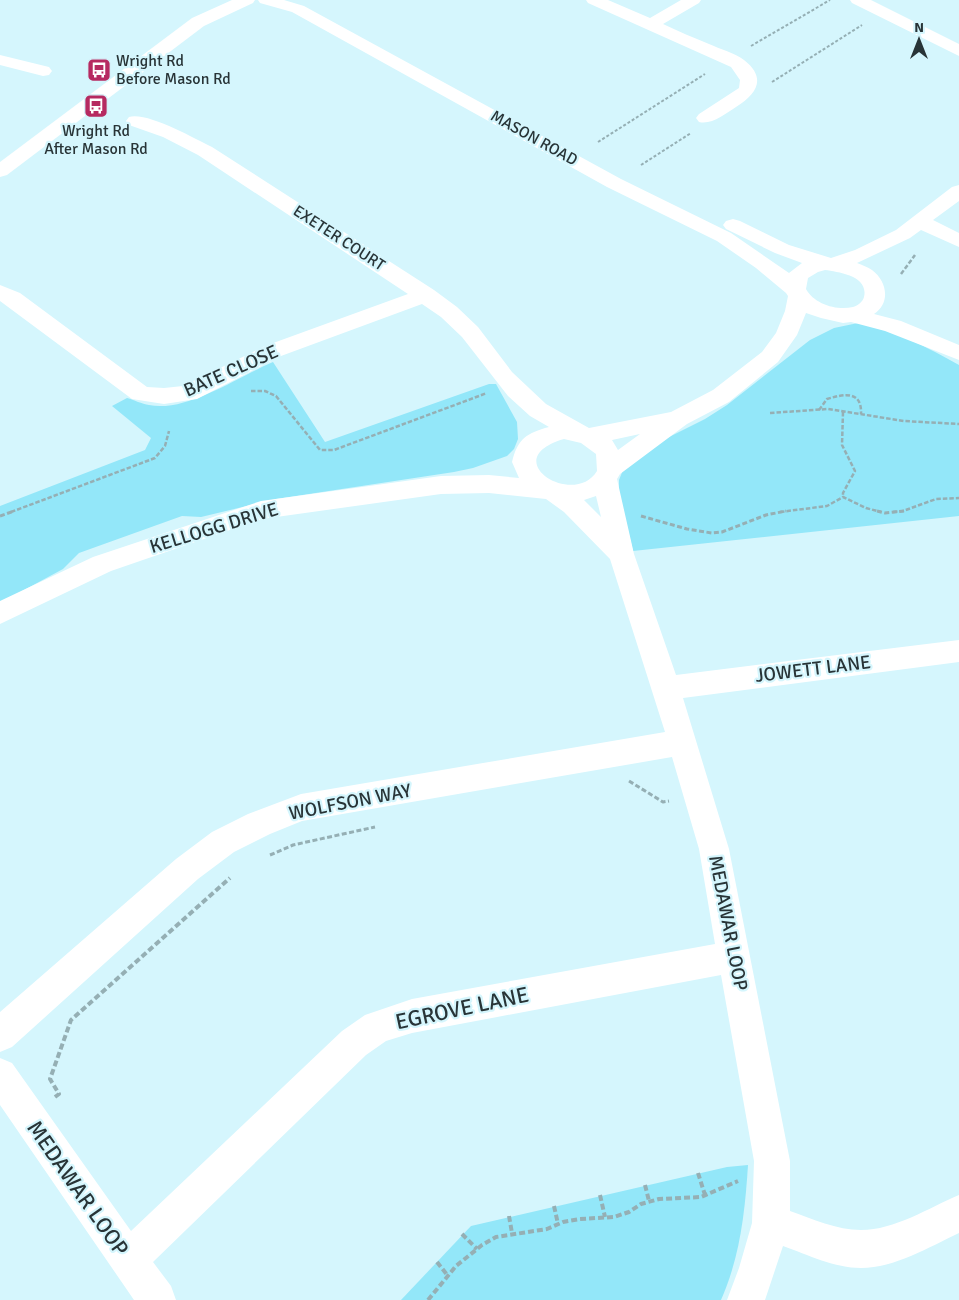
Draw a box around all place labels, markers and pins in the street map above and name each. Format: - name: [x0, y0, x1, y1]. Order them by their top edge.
- place label: Wright Rd Before Mason Rd: [116, 51, 231, 89]
- bus stop icon: Wright Rd Before Mason Rd: [86, 57, 112, 83]
- bus stop icon: Wright Rd After Mason Rd: [83, 93, 109, 119]
- place label: Wright Rd After Mason Rd: [44, 121, 148, 159]

